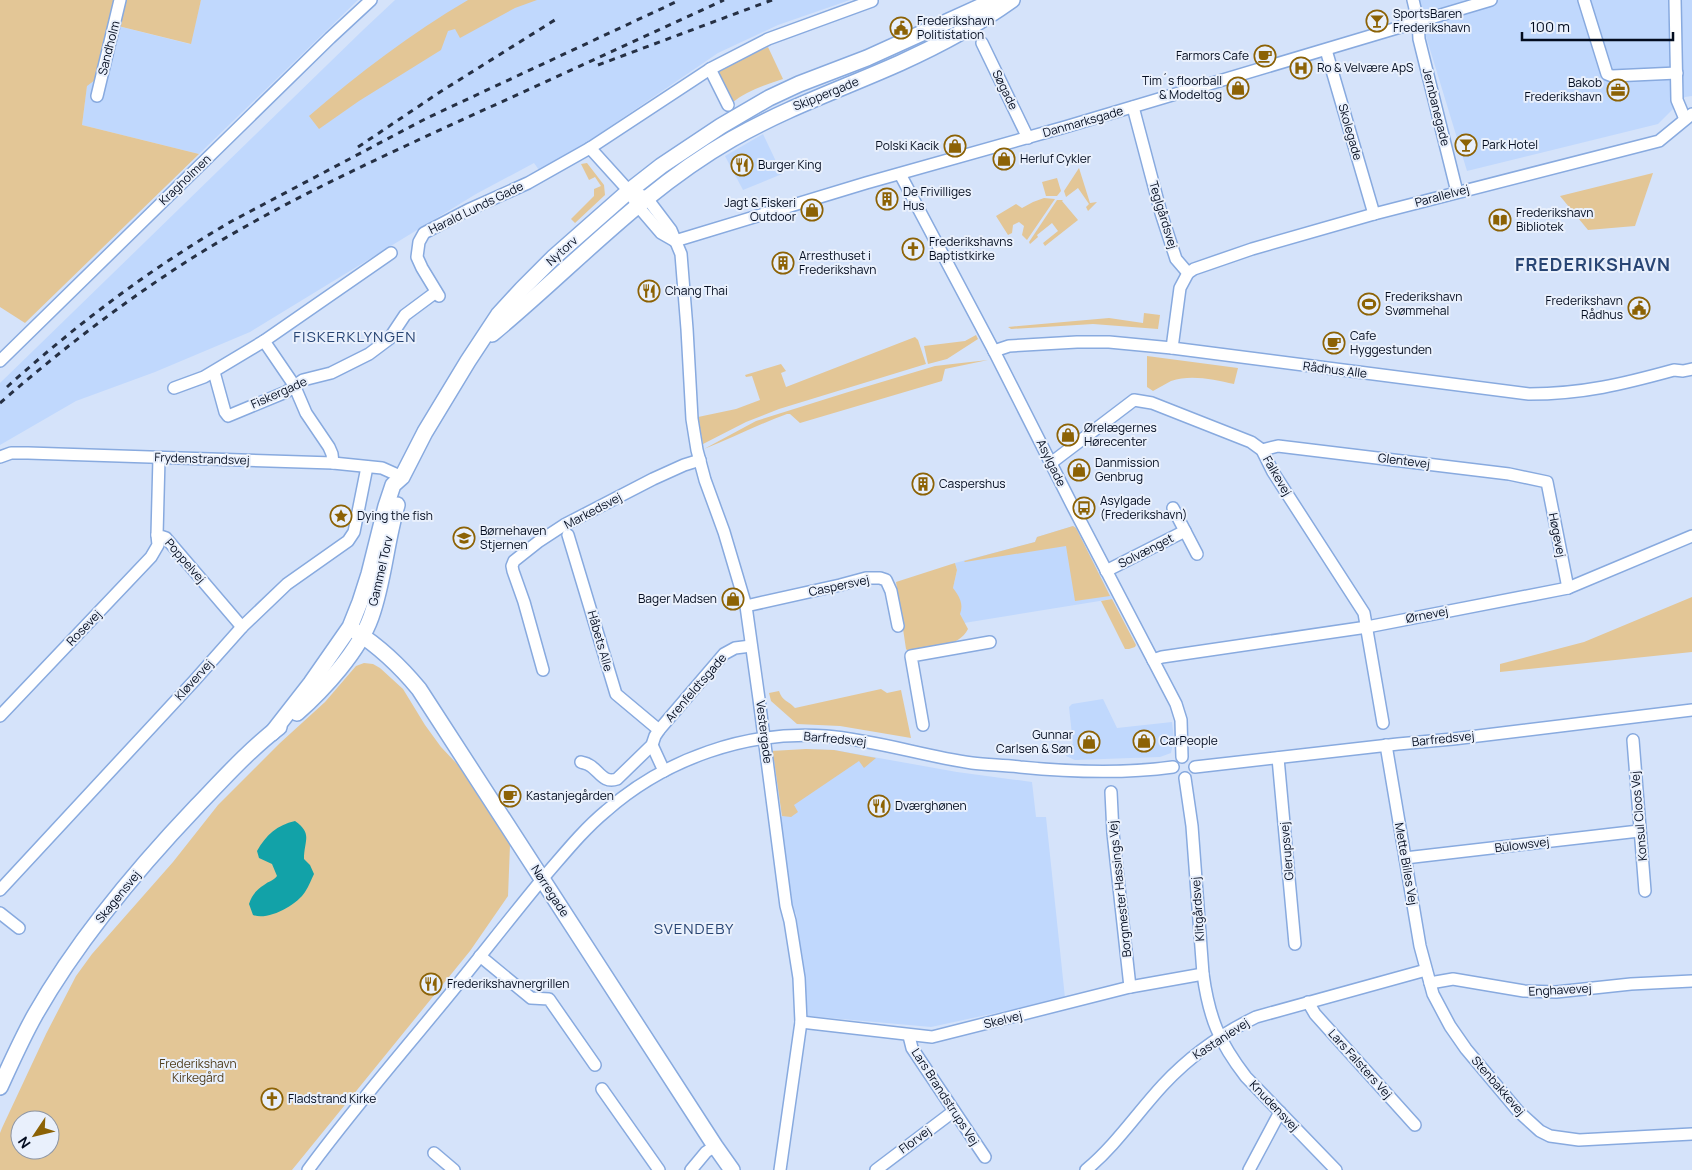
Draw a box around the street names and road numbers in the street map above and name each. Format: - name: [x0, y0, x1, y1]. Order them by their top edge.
- street label: Sandholm: [94, 19, 123, 77]
- street label: Jernbanegade: [1419, 66, 1454, 148]
- street label: Søgade: [989, 67, 1022, 113]
- street label: Skippergade: [790, 73, 861, 114]
- street label: Danmarksgade: [1041, 102, 1125, 141]
- street label: Skolegade: [1334, 102, 1367, 162]
- street label: Kragholmen: [155, 151, 214, 209]
- street label: Harald Lunds Gade: [426, 177, 526, 238]
- street label: Teglgårdsvej: [1145, 179, 1182, 251]
- street label: Parallelvej: [1413, 180, 1471, 211]
- street label: Nytorv: [542, 232, 581, 269]
- street label: Rådhus Alle: [1302, 357, 1368, 382]
- street label: Fiskergade: [248, 373, 310, 413]
- street label: Asylgade: [1033, 436, 1070, 489]
- street label: Frydenstrandsvej: [154, 448, 250, 469]
- street label: Glentevej: [1377, 449, 1431, 472]
- street label: Falkevej: [1259, 453, 1296, 499]
- street label: Markedsvej: [561, 488, 625, 533]
- street label: Høgevej: [1545, 511, 1570, 559]
- street label: Solvænget: [1115, 529, 1177, 572]
- street label: Gammel Torv: [364, 534, 397, 608]
- street label: Poppelvej: [161, 535, 210, 587]
- street label: Caspersvej: [807, 571, 871, 600]
- street label: Ørnevej: [1404, 602, 1450, 627]
- street label: Rosevej: [62, 606, 105, 649]
- street label: Håbets Alle: [584, 608, 617, 673]
- street label: Arenfeldtsgade: [661, 650, 730, 726]
- street label: Kløvervej: [171, 655, 217, 704]
- street label: Vestergade: [752, 699, 777, 764]
- street label: Barfredsvej: [803, 727, 867, 750]
- street label: Barfredsvej: [1411, 727, 1475, 750]
- street label: Konsul Cloos Vej: [1626, 770, 1651, 862]
- street label: Borgmester Hassings Vej: [1104, 820, 1135, 958]
- street label: Glerupsvej: [1275, 821, 1298, 881]
- street label: Mette Billes Vej: [1391, 821, 1422, 906]
- street label: Bülowsvej: [1494, 833, 1550, 856]
- street label: Nørregade: [527, 861, 574, 920]
- street label: Skagensvej: [91, 867, 144, 927]
- street label: Klitgårdsvej: [1187, 876, 1208, 942]
- street label: Enghavevej: [1528, 979, 1592, 1000]
- street label: Skelvej: [982, 1007, 1024, 1032]
- street label: Kastanievej: [1189, 1014, 1252, 1063]
- street label: Lars Falsters Vej: [1325, 1025, 1396, 1102]
- street label: Lars Brandstrups Vej: [908, 1045, 983, 1149]
- street label: Stenbakkevej: [1468, 1052, 1529, 1119]
- street label: Knudensvej: [1246, 1077, 1303, 1135]
- street label: Florvej: [895, 1122, 934, 1157]

